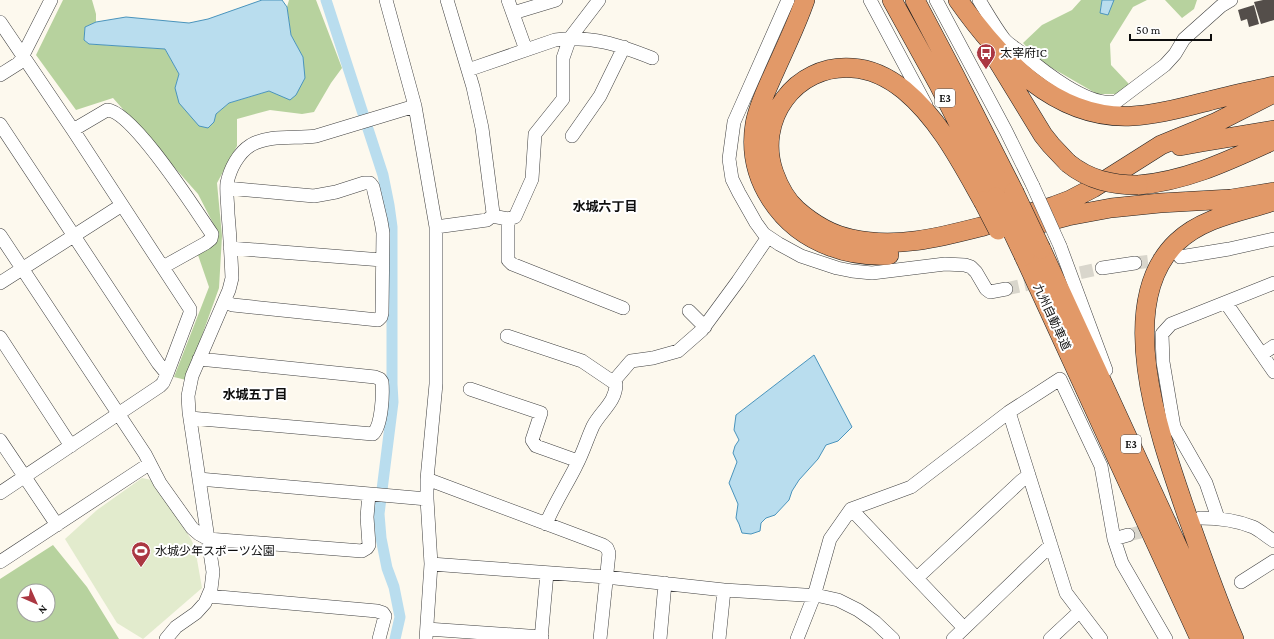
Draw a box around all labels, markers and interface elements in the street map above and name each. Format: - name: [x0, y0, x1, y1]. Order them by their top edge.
- scale bar: [1130, 16, 1211, 42]
- text: 50 m: [1136, 23, 1161, 37]
- bus stop icon: 太宰府IC: [975, 42, 997, 70]
- place label: 太宰府IC: [1000, 46, 1047, 60]
- road number: E3: [935, 89, 955, 107]
- district label: 水城六丁目: [572, 199, 638, 214]
- street label: 九州自動車道: [1030, 281, 1074, 353]
- district label: 水城五丁目: [222, 387, 288, 402]
- road number: E3: [1121, 435, 1141, 453]
- sports icon: 水城少年スポーツ公園: [130, 540, 152, 568]
- place label: 水城少年スポーツ公園: [155, 544, 275, 558]
- north arrow: [16, 583, 56, 623]
- text: N: [36, 603, 50, 617]

